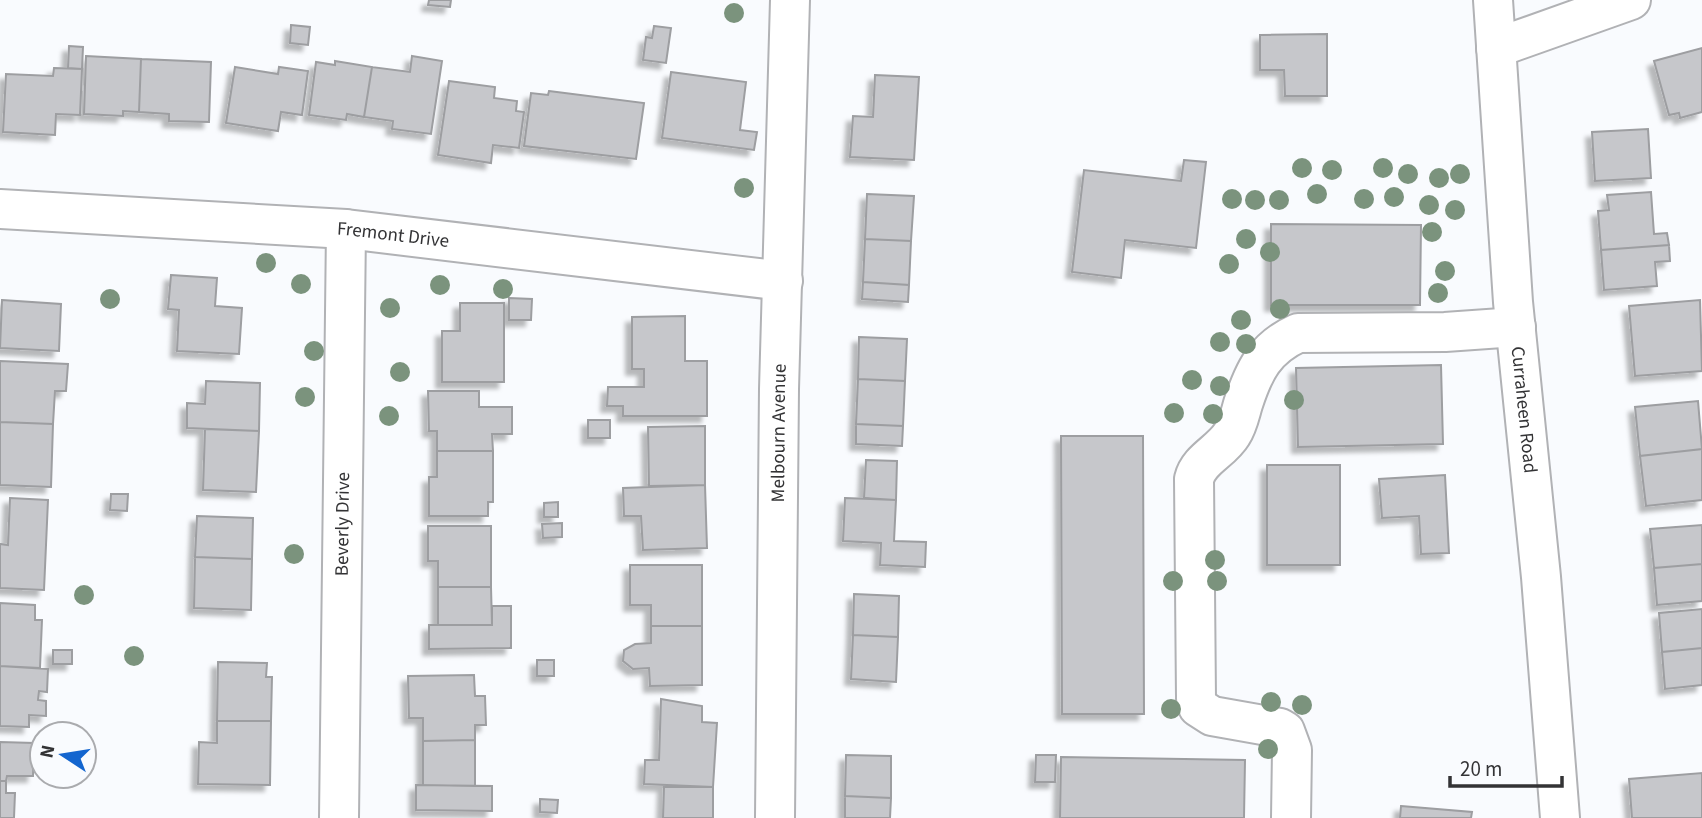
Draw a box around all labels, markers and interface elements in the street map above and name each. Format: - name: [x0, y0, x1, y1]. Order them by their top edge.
- street label: Fremont Drive: [336, 215, 451, 255]
- street label: Curraheen Road: [1504, 345, 1544, 475]
- street label: Melbourn Avenue: [764, 363, 793, 503]
- street label: Beverly Drive: [328, 472, 357, 576]
- north arrow: [28, 720, 98, 790]
- text: N: [33, 743, 62, 761]
- scale bar: [1450, 744, 1562, 788]
- text: 20 m: [1460, 754, 1502, 784]

